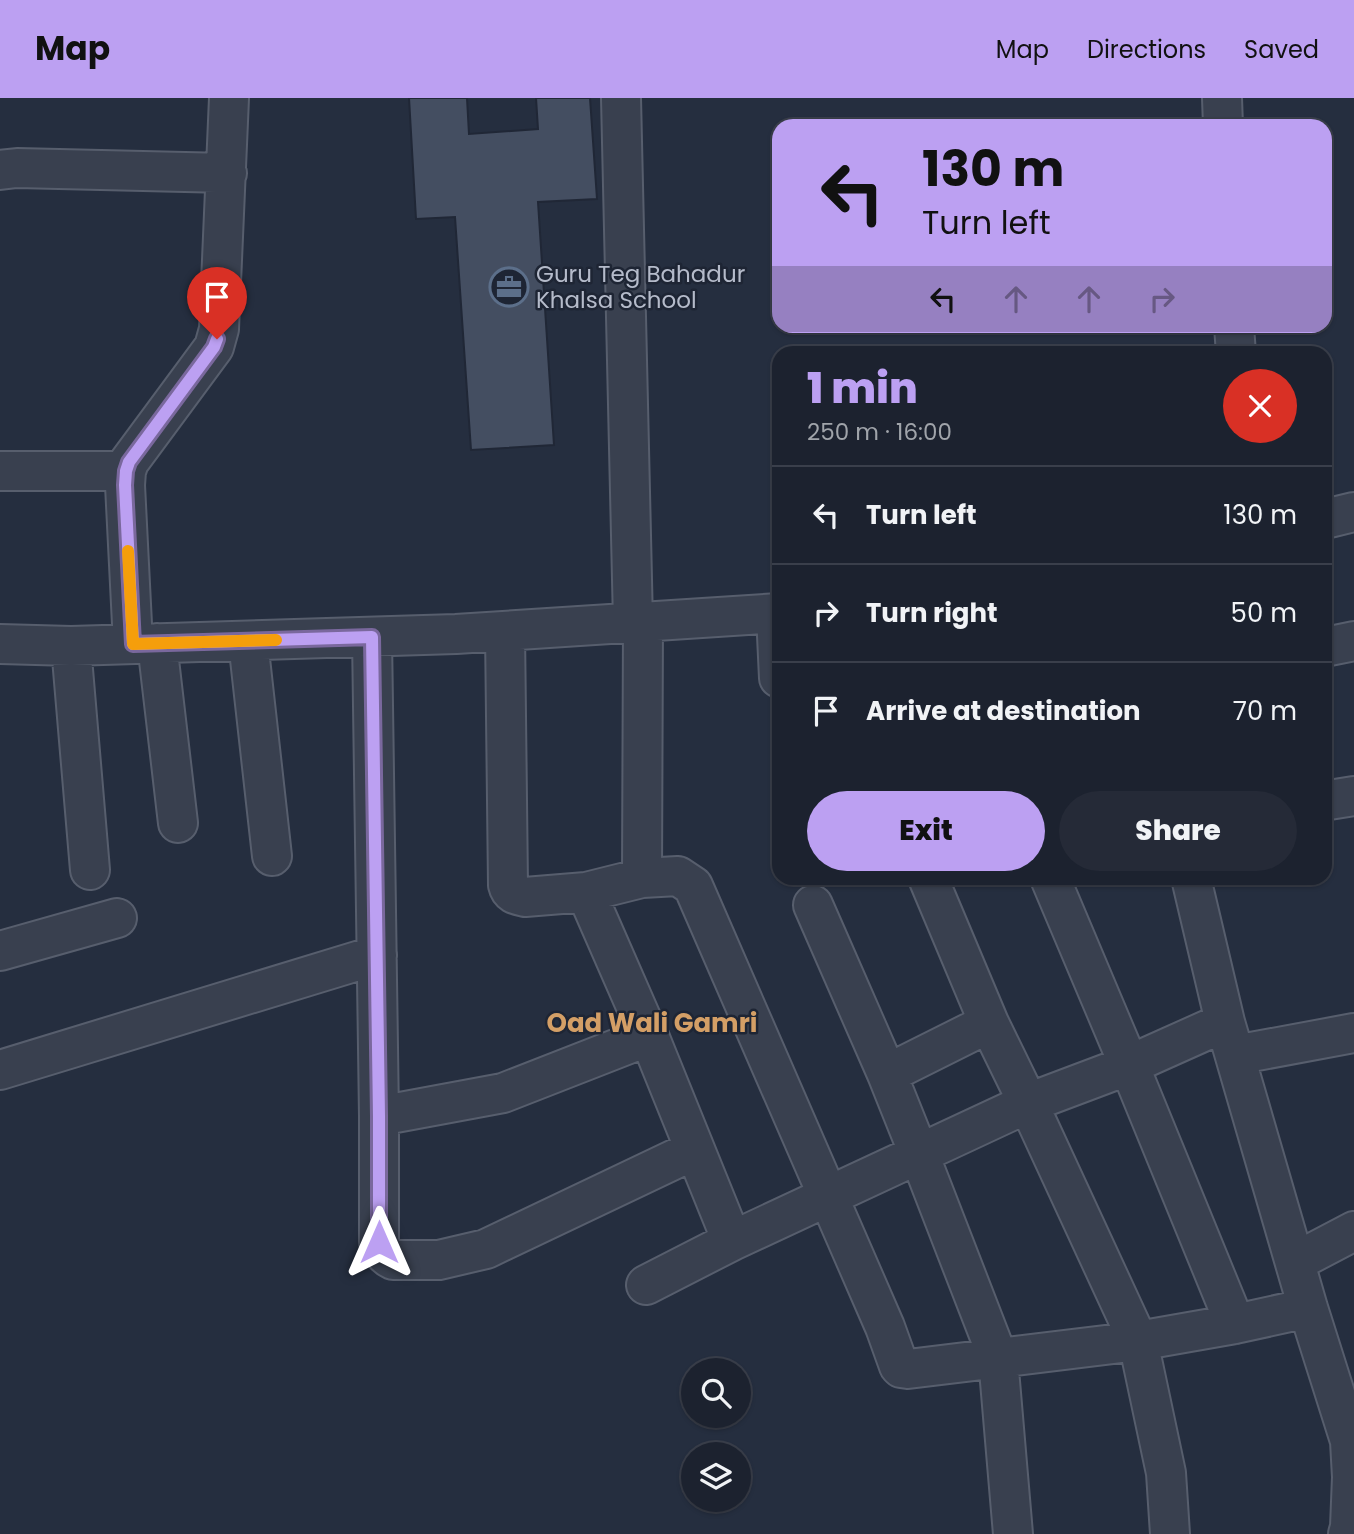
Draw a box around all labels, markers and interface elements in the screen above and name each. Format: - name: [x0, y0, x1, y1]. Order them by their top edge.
- text: Map: [35, 25, 110, 72]
- text: Map: [996, 33, 1049, 66]
- text: Directions: [1087, 33, 1206, 66]
- text: Saved: [1244, 33, 1319, 66]
- text: 130 m: [922, 135, 1064, 203]
- icon: left: [807, 147, 898, 238]
- text: Turn left: [922, 200, 1051, 245]
- place label: Guru Teg Bahadur Khalsa School: [536, 258, 745, 316]
- office icon: Guru Teg Bahadur Khalsa School: [488, 266, 530, 308]
- pin: [187, 267, 247, 339]
- icon: arrive: [198, 278, 236, 316]
- icon: left: [924, 280, 962, 318]
- icon: ahead: [997, 280, 1035, 318]
- icon: ahead: [1070, 280, 1108, 318]
- icon: right: [1143, 280, 1181, 318]
- text: 1 min: [807, 359, 918, 418]
- button: close: [1223, 369, 1297, 443]
- text: 250 m · 16:00: [807, 416, 952, 448]
- icon: left: [807, 496, 845, 534]
- text: Turn left: [866, 497, 977, 533]
- text: 130 m: [1223, 497, 1297, 533]
- icon: right: [807, 594, 845, 632]
- text: Turn right: [866, 595, 998, 631]
- text: 50 m: [1231, 595, 1297, 631]
- icon: arrive: [807, 692, 845, 730]
- text: Arrive at destination: [866, 693, 1141, 729]
- text: 70 m: [1233, 693, 1297, 729]
- button: Exit: [807, 791, 1045, 871]
- button: Share: [1059, 791, 1297, 871]
- district label: Oad Wali Gamri: [547, 1005, 757, 1041]
- position arrow: [342, 1205, 416, 1279]
- map controls: [681, 1358, 751, 1512]
- button: search: [681, 1358, 751, 1428]
- button: layers: [681, 1442, 751, 1512]

